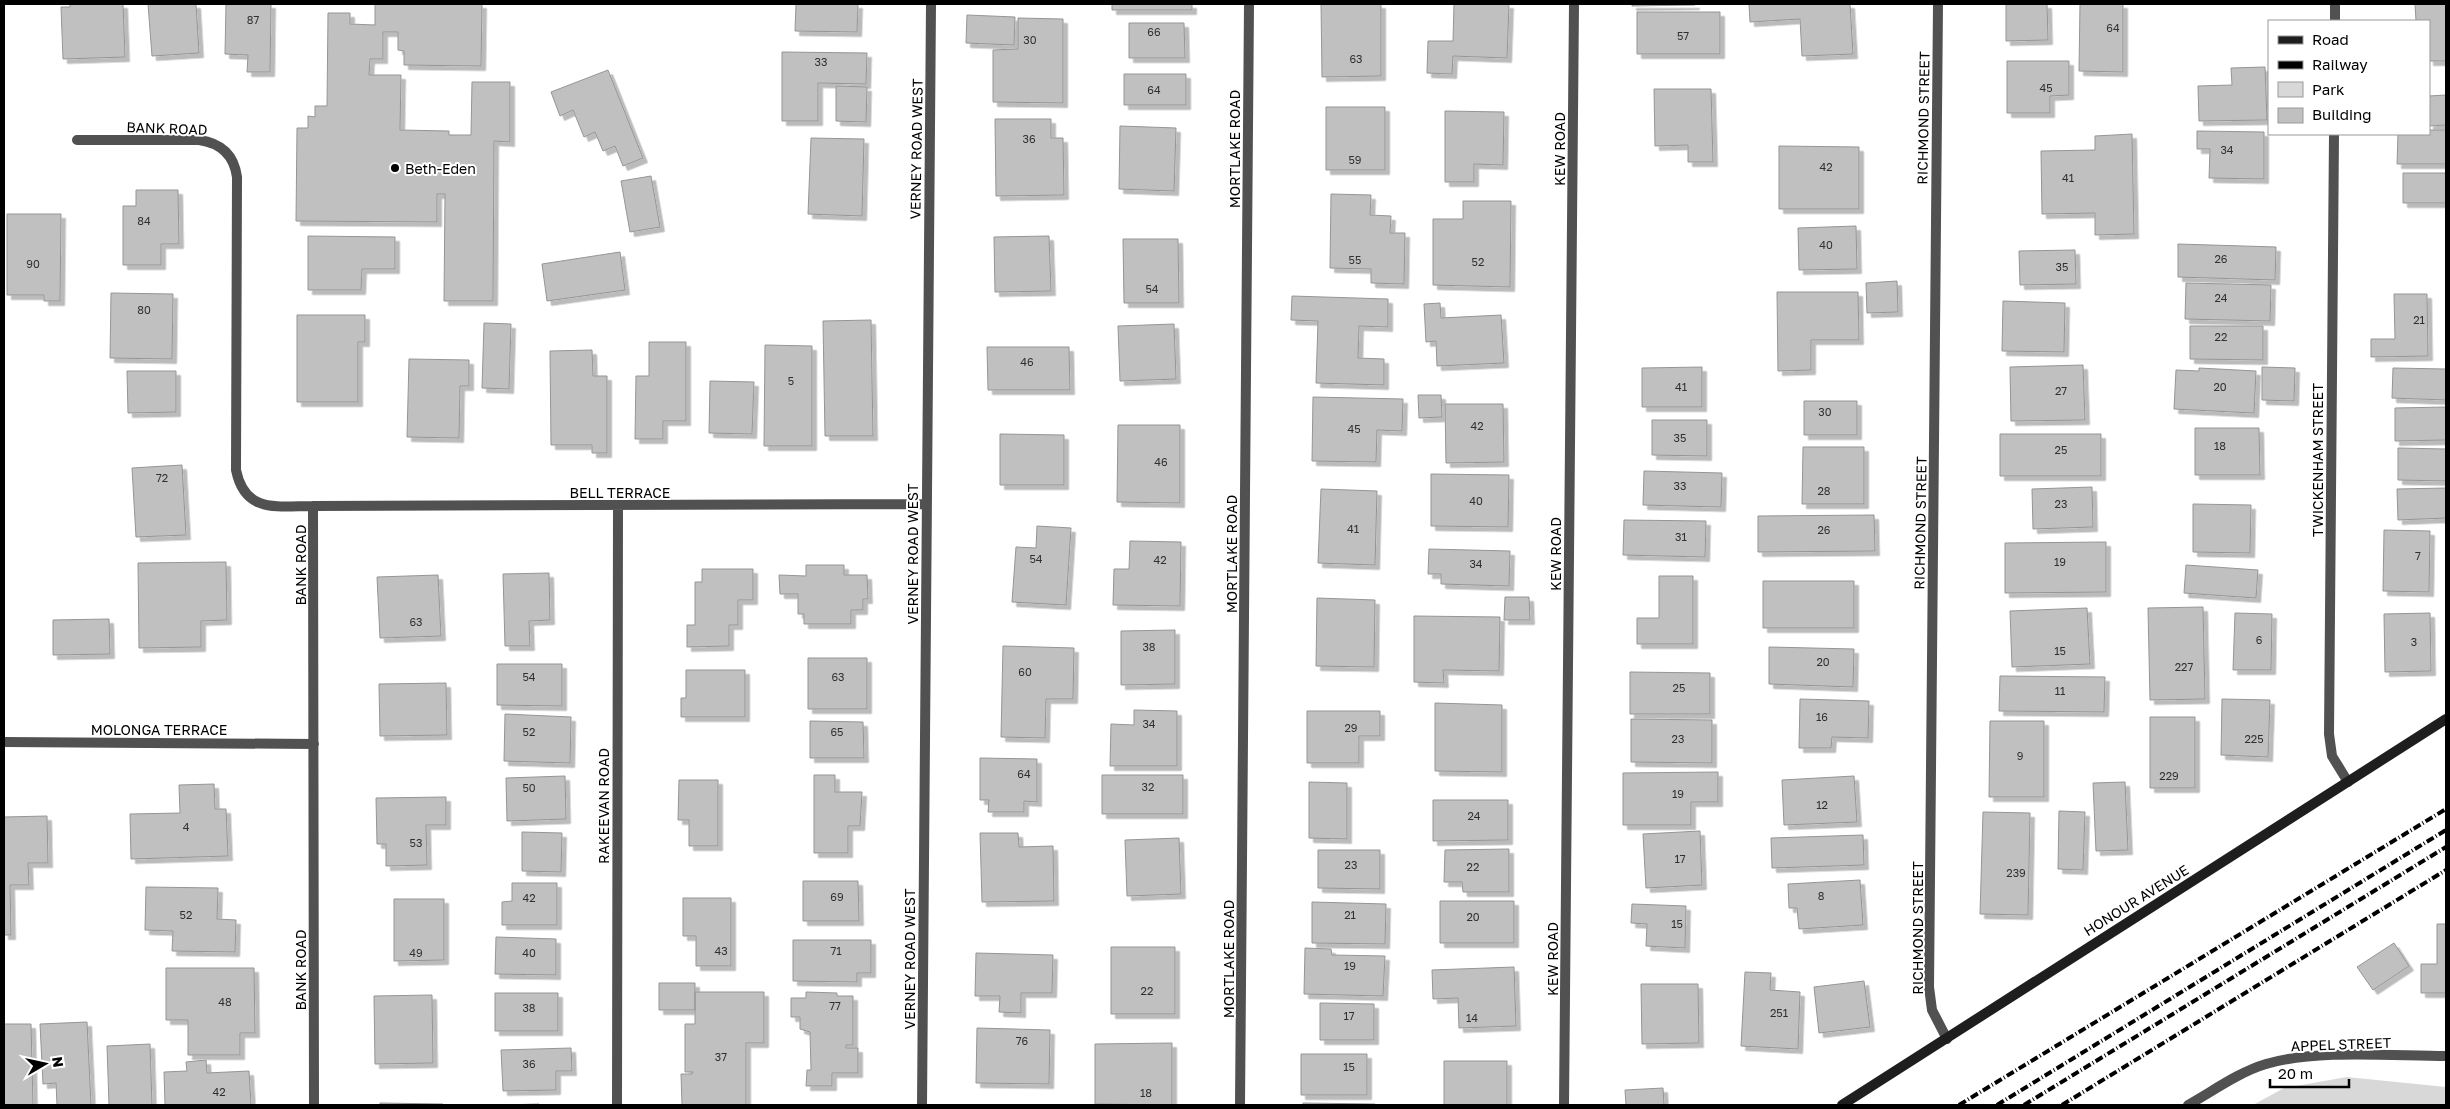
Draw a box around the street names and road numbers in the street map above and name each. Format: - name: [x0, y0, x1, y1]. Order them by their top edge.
- street label: RICHMOND STREET: [1913, 51, 1933, 185]
- street label: VERNEY ROAD WEST: [906, 78, 926, 220]
- street label: MORTLAKE ROAD: [1226, 90, 1243, 208]
- street label: KEW ROAD: [1551, 112, 1568, 186]
- street label: BANK ROAD: [126, 118, 208, 138]
- street label: TWICKENHAM STREET: [2309, 383, 2326, 537]
- street label: RICHMOND STREET: [1910, 456, 1930, 590]
- street label: VERNEY ROAD WEST: [904, 483, 921, 624]
- street label: BELL TERRACE: [570, 484, 670, 501]
- street label: MORTLAKE ROAD: [1223, 495, 1240, 613]
- street label: KEW ROAD: [1547, 517, 1564, 591]
- street label: BANK ROAD: [292, 524, 309, 606]
- street label: MOLONGA TERRACE: [91, 721, 227, 738]
- street label: RAKEEVAN ROAD: [595, 748, 612, 864]
- street label: RICHMOND STREET: [1909, 861, 1926, 995]
- street label: HONOUR AVENUE: [2080, 861, 2192, 939]
- street label: VERNEY ROAD WEST: [901, 888, 918, 1029]
- street label: MORTLAKE ROAD: [1220, 900, 1237, 1018]
- street label: KEW ROAD: [1544, 922, 1561, 996]
- street label: BANK ROAD: [292, 929, 309, 1011]
- street label: APPEL STREET: [2290, 1034, 2392, 1054]

